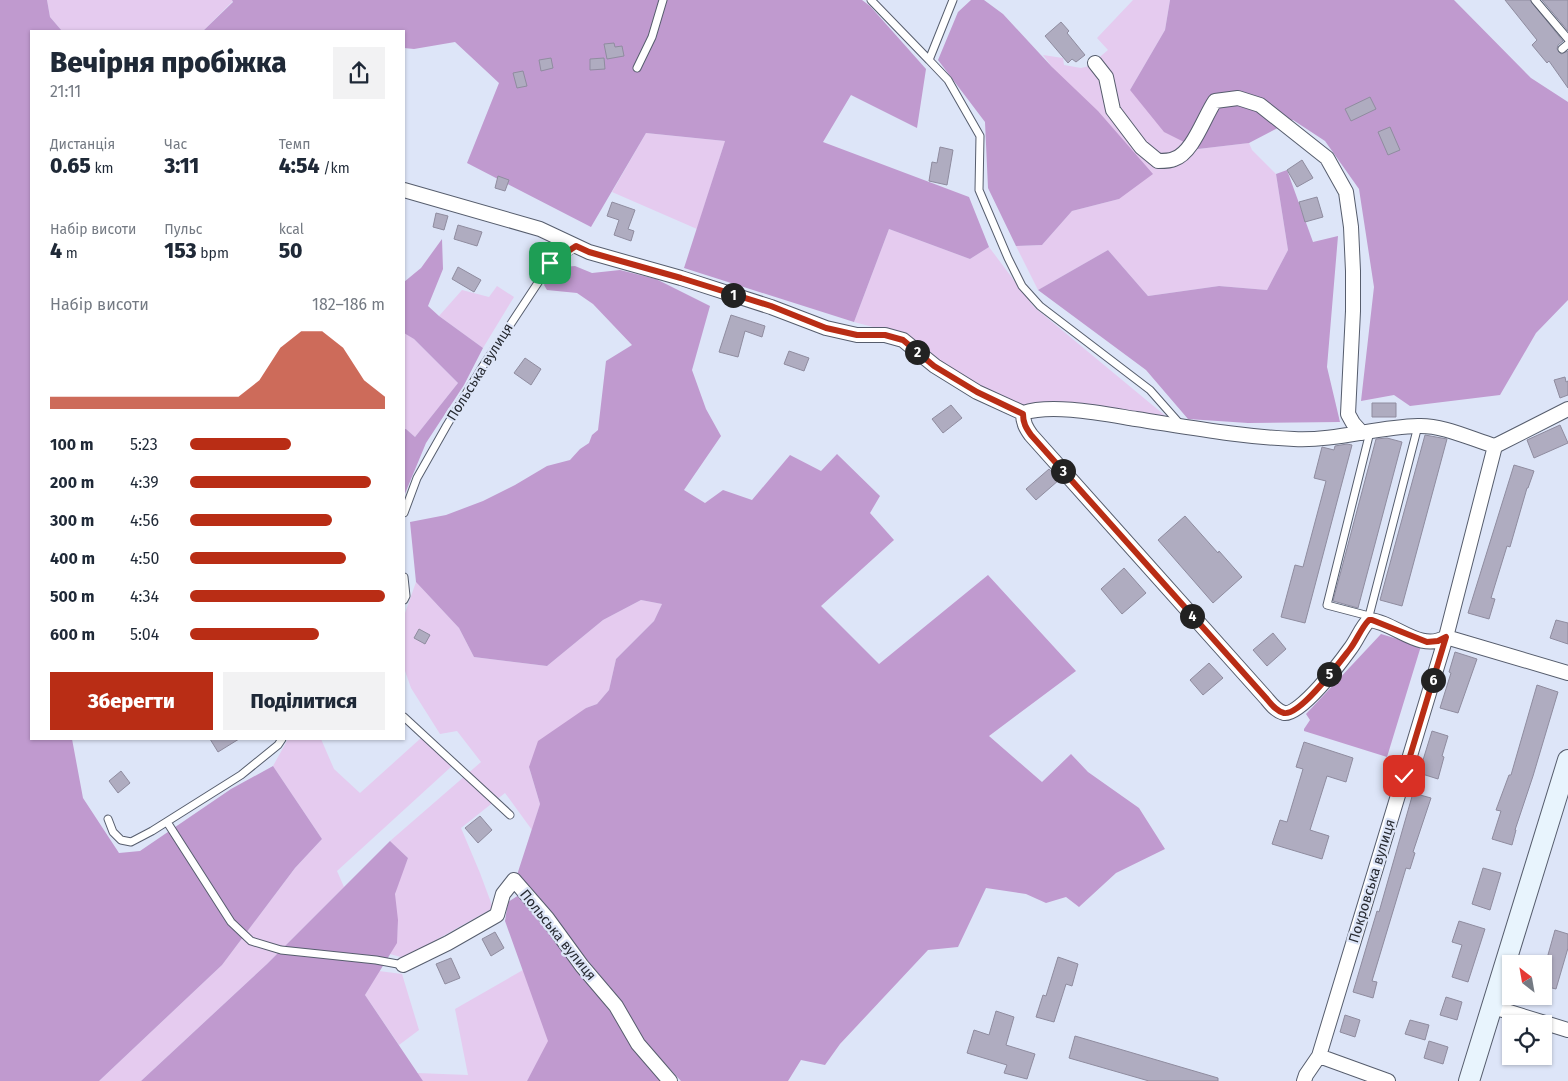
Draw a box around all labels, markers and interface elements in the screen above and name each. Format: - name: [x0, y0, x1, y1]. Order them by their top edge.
- text: Вечірня пробіжка: [50, 46, 287, 79]
- button: share: [333, 47, 385, 99]
- text: 21:11: [50, 82, 81, 101]
- text: Дистанція: [50, 136, 115, 153]
- text: Час: [164, 136, 187, 153]
- text: Темп: [279, 136, 310, 153]
- text: 0.65: [50, 153, 91, 179]
- text: 3:11: [164, 153, 199, 179]
- text: 4:54: [279, 153, 320, 179]
- text: km: [91, 160, 114, 177]
- text: /km: [320, 160, 350, 177]
- text: Набір висоти: [50, 221, 136, 238]
- text: Пульс: [164, 221, 203, 238]
- text: kcal: [279, 221, 304, 238]
- text: 4: [50, 238, 62, 264]
- text: 153: [164, 238, 197, 264]
- text: 50: [279, 238, 303, 264]
- pin: [529, 242, 571, 284]
- text: m: [62, 245, 78, 262]
- text: bpm: [197, 245, 229, 262]
- icon: arrive: [536, 249, 564, 277]
- pin: 1: [720, 282, 746, 308]
- text: 1: [730, 287, 737, 304]
- text: Набір висоти: [50, 295, 149, 314]
- text: 182–186 m: [312, 295, 385, 314]
- street label: Польська вулиця: [443, 320, 517, 424]
- pin: 2: [904, 340, 930, 364]
- text: 2: [914, 344, 921, 361]
- text: 100 m: [50, 435, 93, 454]
- text: 5:23: [130, 435, 158, 454]
- pin: 3: [1050, 458, 1076, 484]
- text: 3: [1060, 463, 1067, 480]
- text: 200 m: [50, 473, 94, 492]
- text: 4:39: [130, 473, 159, 492]
- text: 300 m: [50, 511, 94, 530]
- text: 4:56: [130, 511, 159, 530]
- text: 400 m: [50, 549, 95, 568]
- text: 4:50: [130, 549, 159, 568]
- text: 500 m: [50, 587, 95, 606]
- text: 4:34: [130, 587, 159, 606]
- pin: 4: [1180, 604, 1204, 628]
- text: 4: [1189, 608, 1196, 625]
- text: 600 m: [50, 625, 95, 644]
- text: 5:04: [130, 625, 159, 644]
- pin: 5: [1316, 662, 1342, 686]
- text: 5: [1326, 666, 1333, 683]
- pin: 6: [1420, 668, 1446, 692]
- button: Зберегти: [50, 672, 213, 730]
- button: Поділитися: [223, 672, 385, 730]
- text: 6: [1430, 672, 1437, 689]
- pin: [1383, 755, 1425, 797]
- icon: check: [1390, 762, 1418, 790]
- street label: Покровська вулиця: [1345, 817, 1399, 945]
- street label: Польська вулиця: [516, 886, 600, 984]
- north arrow: [1502, 955, 1552, 1005]
- map controls: [1502, 955, 1552, 1065]
- button: locate: [1502, 1015, 1552, 1065]

